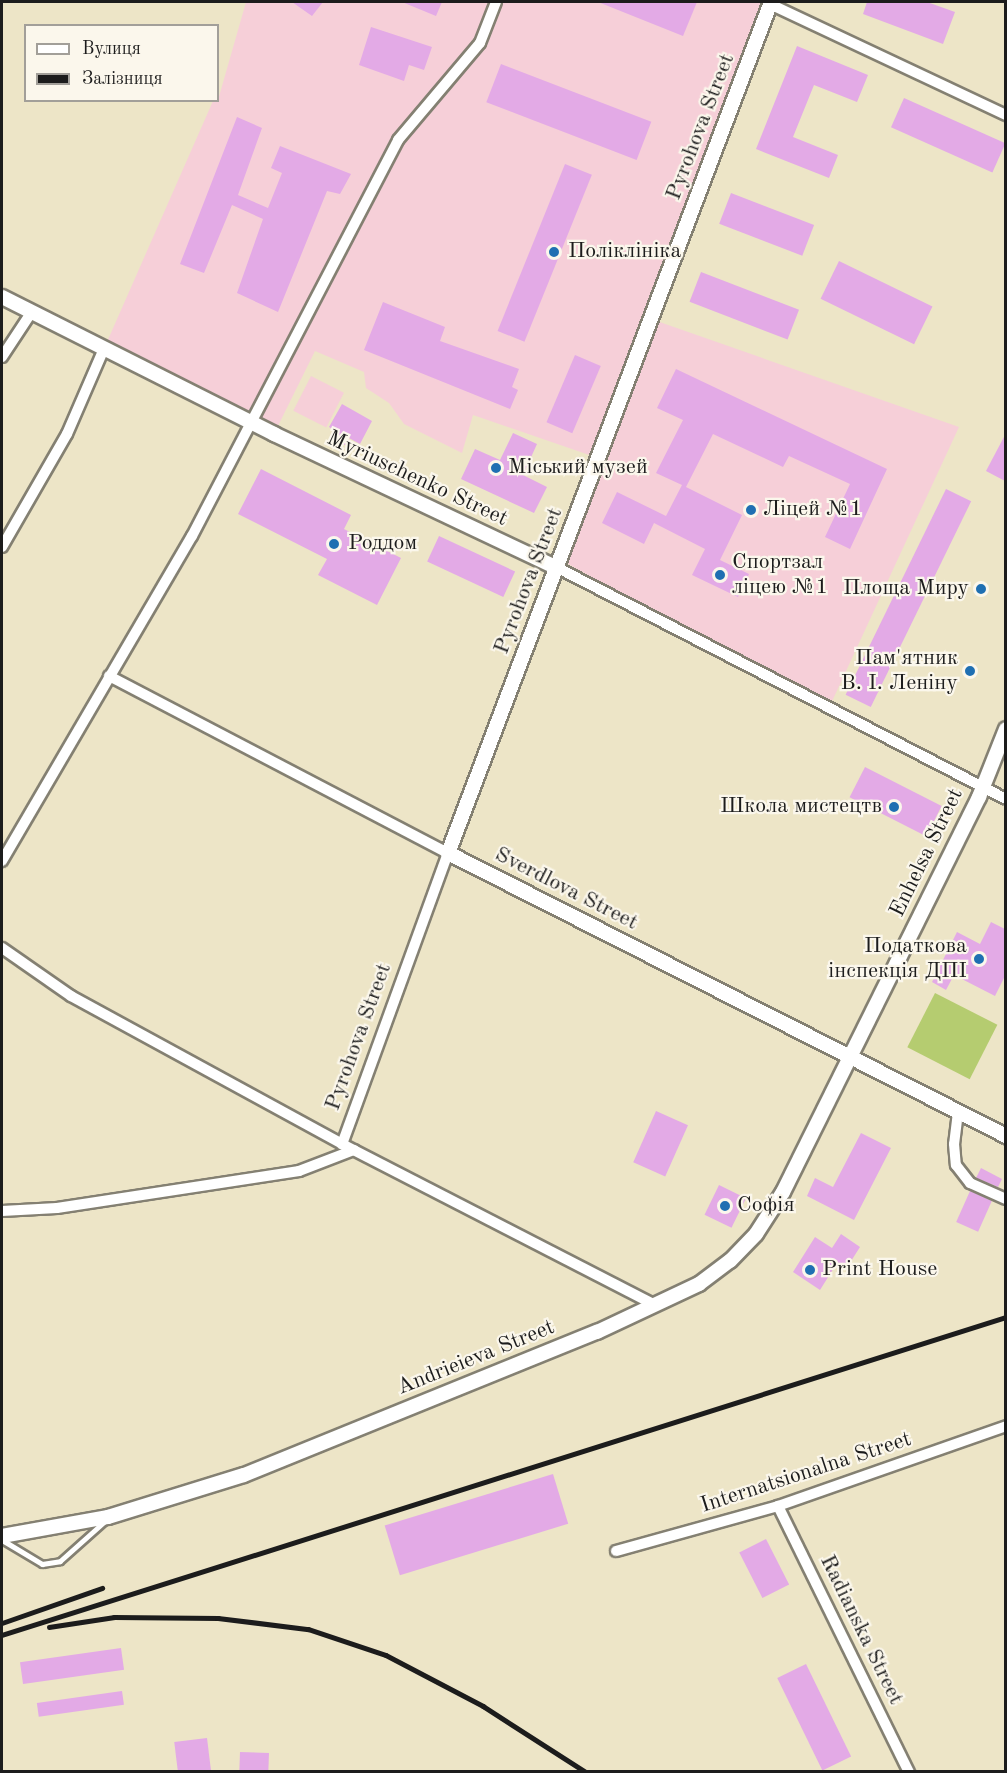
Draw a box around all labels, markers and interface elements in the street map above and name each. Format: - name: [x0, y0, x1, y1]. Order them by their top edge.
- legend: [24, 24, 219, 102]
- text: Вулиця: [82, 40, 141, 58]
- street label: Pyrohova Street: [661, 50, 741, 204]
- text: Залізниця: [82, 70, 163, 88]
- place label: Поліклініка: [568, 239, 681, 265]
- marker: Поліклініка: [545, 243, 563, 261]
- street label: Myriuschenko Street: [322, 425, 512, 533]
- place label: Міський музей: [508, 455, 648, 481]
- marker: Міський музей: [489, 461, 503, 475]
- place label: Ліцей №1: [763, 497, 862, 523]
- marker: Ліцей №1: [744, 503, 758, 517]
- street label: Pyrohova Street: [489, 504, 569, 658]
- place label: Роддом: [348, 531, 417, 557]
- marker: Роддом: [325, 535, 343, 553]
- place label: Спортзал ліцею №1: [732, 549, 828, 600]
- marker: Спортзал ліцею №1: [713, 568, 727, 582]
- place label: Площа Миру: [843, 576, 969, 602]
- marker: Площа Миру: [974, 582, 988, 596]
- place label: Пам'ятник В. І. Леніну: [841, 645, 958, 696]
- marker: Пам'ятник В. І. Леніну: [963, 664, 977, 678]
- street label: Enhelsa Street: [884, 784, 970, 922]
- place label: Школа мистецтв: [720, 794, 882, 820]
- marker: Школа мистецтв: [887, 800, 901, 814]
- street label: Sverdlova Street: [490, 842, 642, 936]
- place label: Податкова інспекція ДПІ: [828, 933, 967, 984]
- marker: Податкова інспекція ДПІ: [972, 952, 986, 966]
- street label: Pyrohova Street: [320, 960, 398, 1114]
- place label: Софія: [737, 1193, 795, 1219]
- marker: Софія: [718, 1199, 732, 1213]
- place label: Print House: [822, 1257, 937, 1283]
- marker: Print House: [803, 1263, 817, 1277]
- street label: Andrieieva Street: [393, 1314, 559, 1402]
- street label: Internatsionalna Street: [697, 1426, 915, 1520]
- street label: Radianska Street: [813, 1551, 909, 1709]

